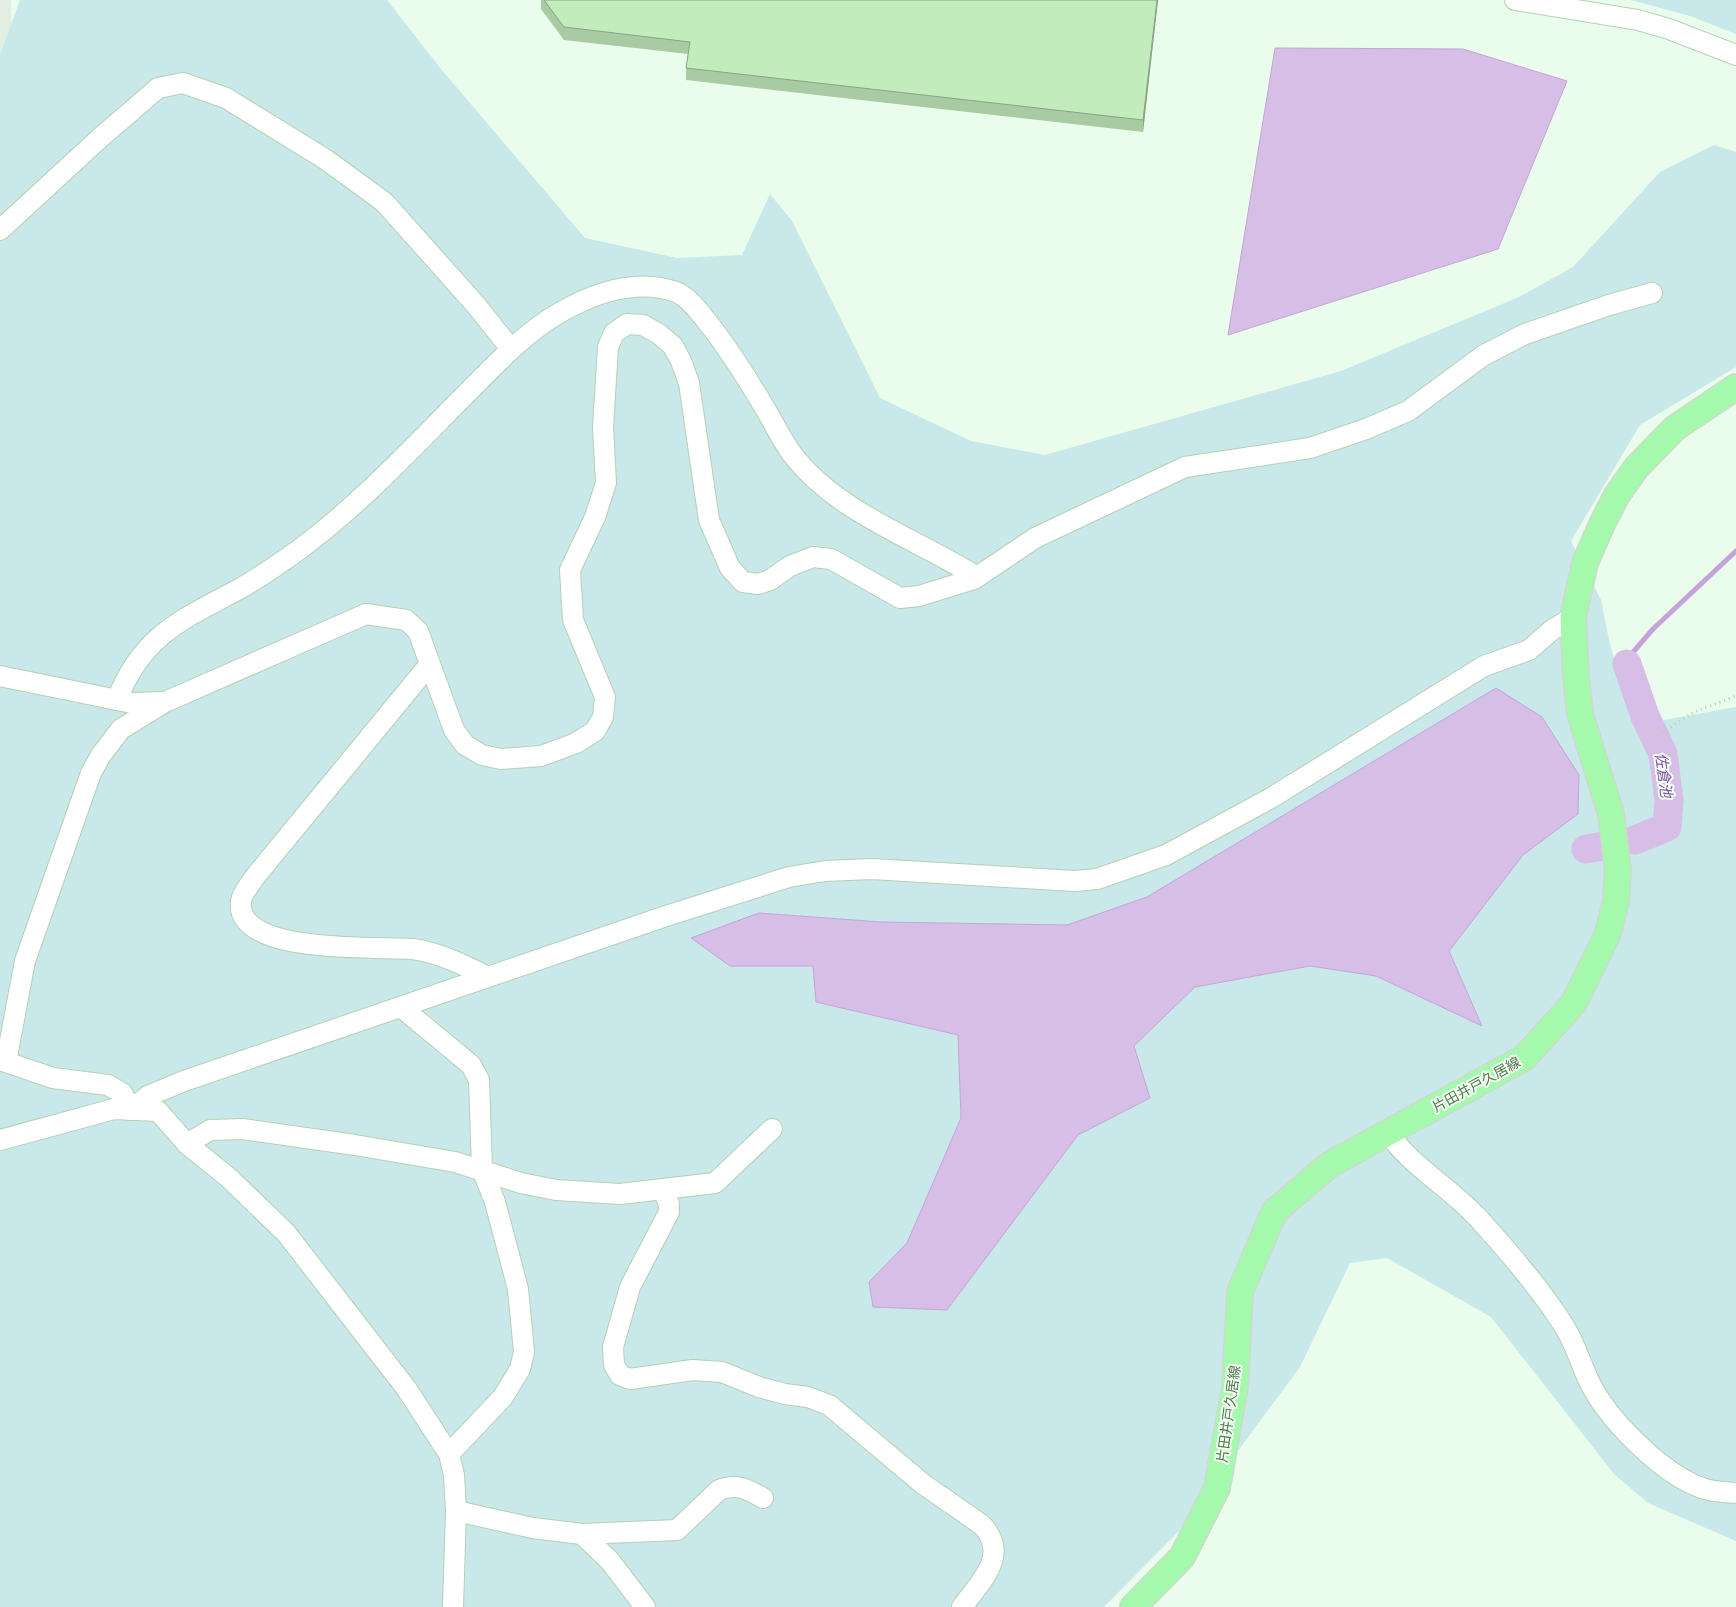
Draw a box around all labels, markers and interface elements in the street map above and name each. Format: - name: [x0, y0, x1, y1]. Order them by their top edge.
- water label: 佐倉池: [1649, 751, 1679, 801]
- street label: 片田井戸久居線: [1428, 1051, 1524, 1117]
- street label: 片田井戸久居線: [1211, 1364, 1245, 1464]

